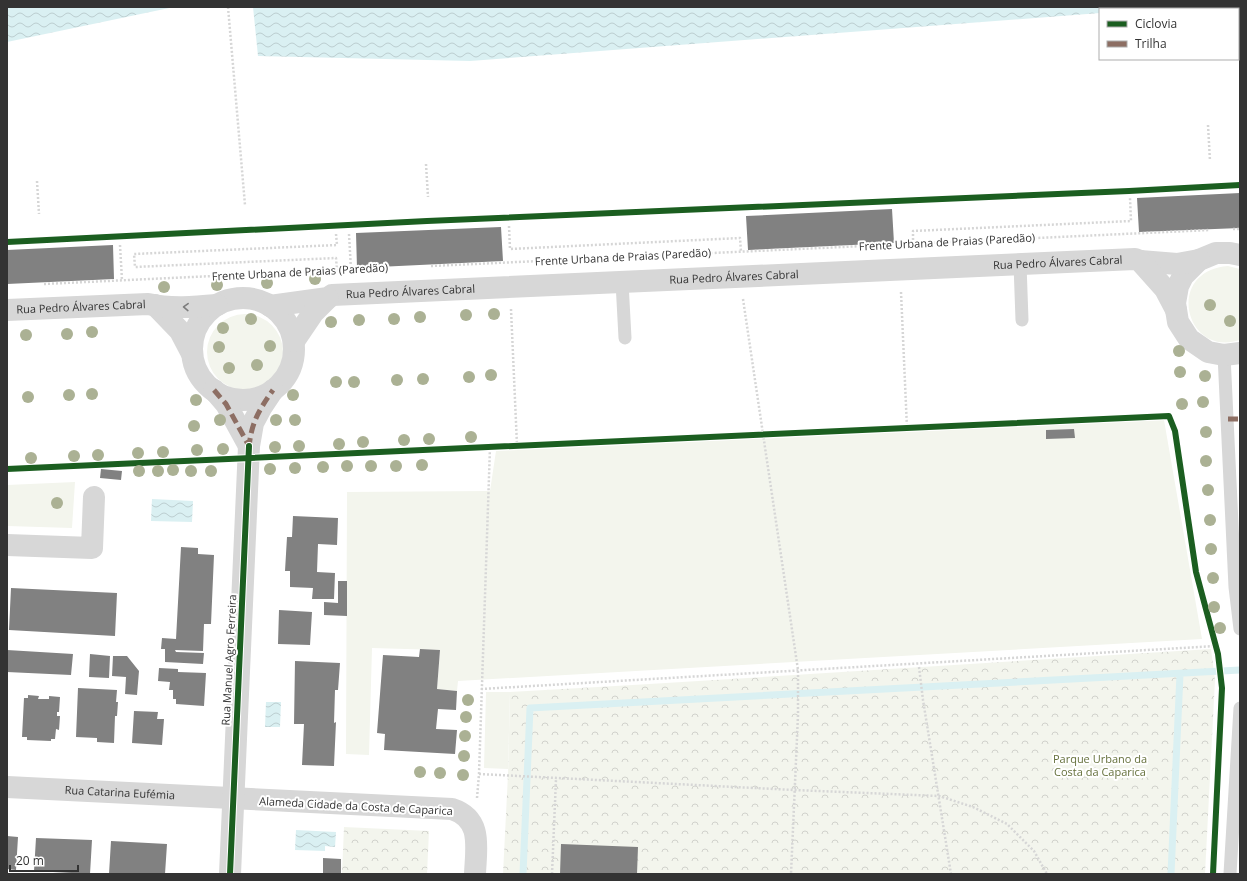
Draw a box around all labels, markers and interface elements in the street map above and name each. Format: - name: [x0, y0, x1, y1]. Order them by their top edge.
- legend: [1099, 8, 1239, 60]
- text: Ciclovia: [1135, 15, 1177, 32]
- text: Trilha: [1135, 35, 1167, 52]
- street label: Frente Urbana de Praias (Paredão): [858, 229, 1035, 254]
- street label: Frente Urbana de Praias (Paredão): [534, 244, 711, 269]
- street label: Rua Pedro Álvares Cabral: [993, 252, 1123, 272]
- street label: Frente Urbana de Praias (Paredão): [211, 259, 388, 284]
- street label: Rua Pedro Álvares Cabral: [669, 266, 799, 287]
- street label: Rua Pedro Álvares Cabral: [345, 281, 475, 301]
- street label: Rua Pedro Álvares Cabral: [16, 296, 146, 317]
- one-way arrow: [183, 303, 189, 311]
- street label: Rua Manuel Agro Ferreira: [218, 594, 239, 726]
- park label: Parque Urbano da Costa da Caparica: [1053, 751, 1147, 779]
- street label: Rua Catarina Eufémia: [64, 782, 175, 802]
- street label: Alameda Cidade da Costa de Caparica: [259, 793, 453, 818]
- scale bar: [10, 847, 78, 873]
- text: 20 m: [16, 852, 44, 869]

